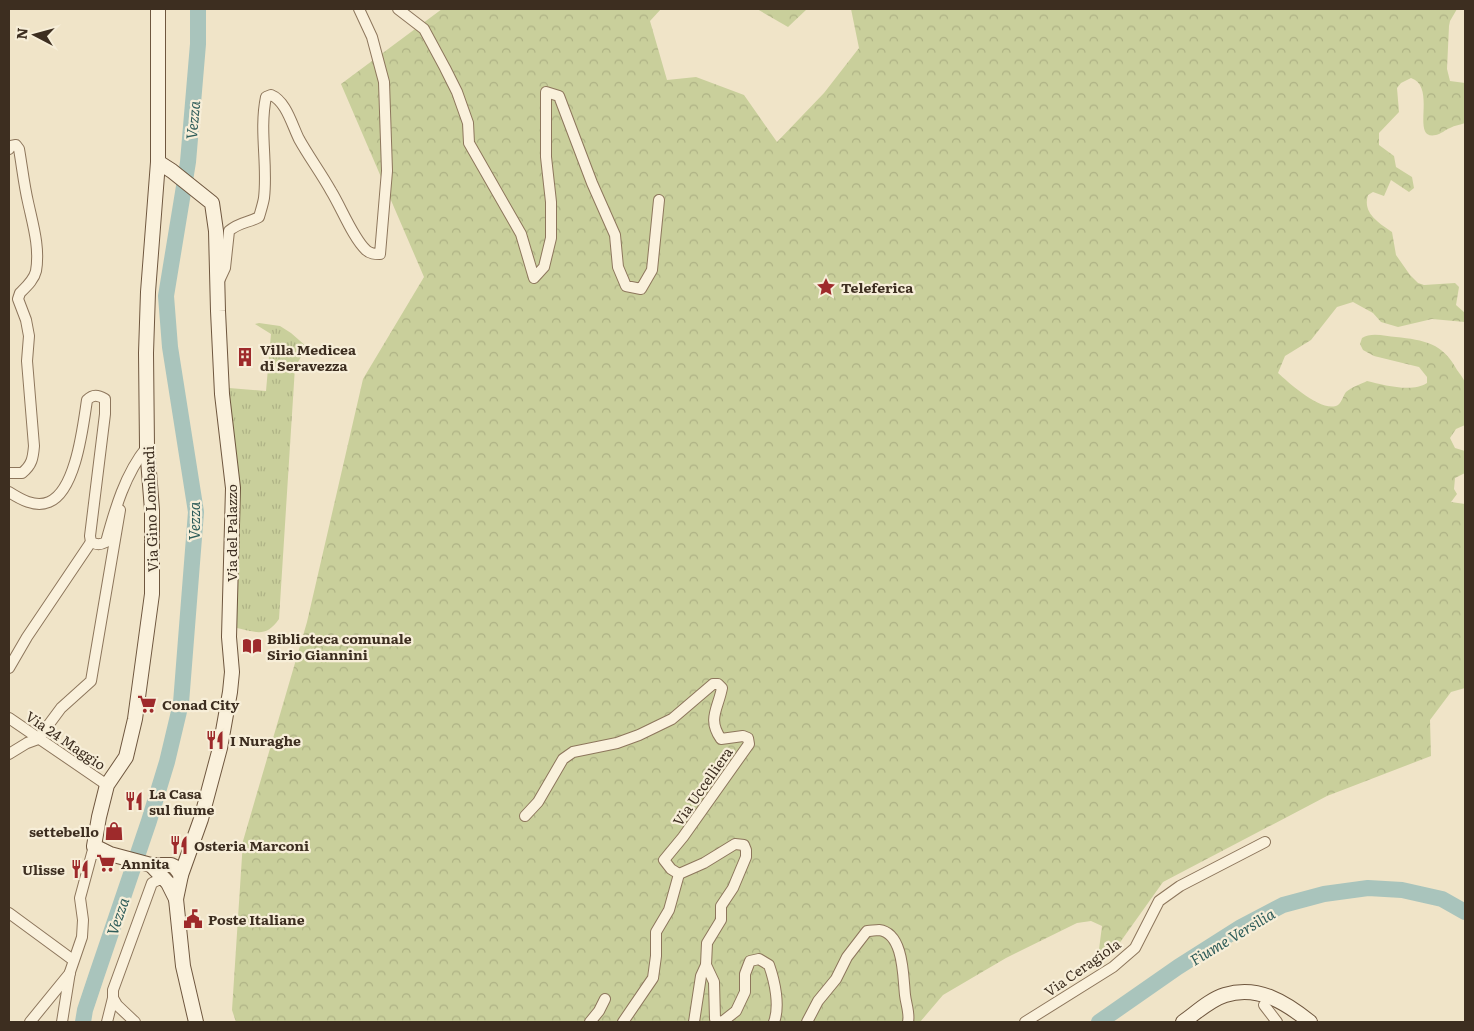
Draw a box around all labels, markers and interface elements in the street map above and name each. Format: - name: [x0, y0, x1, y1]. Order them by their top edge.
- north arrow: [10, 10, 60, 60]
- text: N: [11, 26, 32, 40]
- water label: Vezza: [179, 99, 205, 140]
- place icon: Teleferica: [815, 276, 837, 298]
- place label: Teleferica: [841, 277, 914, 297]
- place label: Villa Medicea di Seravezza: [260, 339, 357, 375]
- building icon: Villa Medicea di Seravezza: [234, 346, 256, 368]
- street label: Via Gino Lombardi: [138, 445, 162, 572]
- street label: Via del Palazzo: [221, 484, 241, 582]
- water label: Vezza: [182, 501, 205, 540]
- place label: Biblioteca comunale Sirio Giannini: [267, 628, 412, 664]
- library icon: Biblioteca comunale Sirio Giannini: [241, 635, 263, 657]
- supermarket icon: Conad City: [136, 693, 158, 715]
- place label: Conad City: [162, 694, 240, 714]
- street label: Via 24 Maggio: [22, 706, 110, 774]
- restaurant icon: I Nuraghe: [204, 729, 226, 751]
- place label: I Nuraghe: [230, 730, 301, 750]
- street label: Via Uccelliera: [667, 742, 737, 829]
- place label: La Casa sul fiume: [149, 783, 215, 819]
- restaurant icon: La Casa sul fiume: [123, 790, 145, 812]
- shop icon: settebello: [103, 820, 125, 842]
- place label: settebello: [29, 821, 99, 841]
- restaurant icon: Osteria Marconi: [168, 834, 190, 856]
- place label: Osteria Marconi: [194, 835, 309, 855]
- supermarket icon: Annita: [95, 852, 117, 874]
- place label: Annita: [121, 853, 171, 873]
- restaurant icon: Ulisse: [69, 858, 91, 880]
- place label: Ulisse: [22, 859, 65, 879]
- water label: Vezza: [100, 894, 134, 938]
- water label: Fiume Versilia: [1185, 901, 1279, 970]
- public building icon: Poste Italiane: [182, 908, 204, 930]
- place label: Poste Italiane: [208, 909, 305, 929]
- street label: Via Ceragiola: [1040, 933, 1125, 1001]

